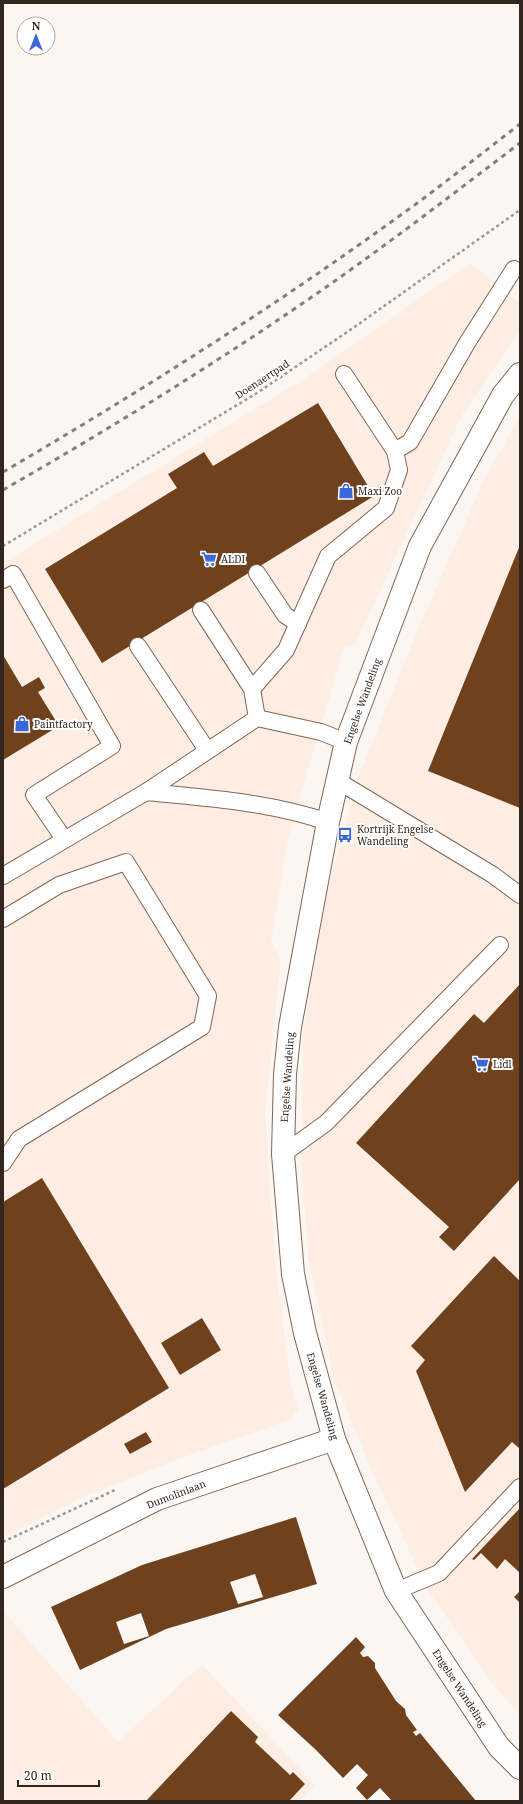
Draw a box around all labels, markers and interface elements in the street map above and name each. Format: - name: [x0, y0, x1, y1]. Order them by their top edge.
- north arrow: [16, 16, 56, 56]
- text: N: [32, 18, 41, 33]
- street label: Doenaertpad: [232, 356, 292, 402]
- shop icon: Maxi Zoo: [337, 482, 355, 500]
- place label: Maxi Zoo: [358, 484, 402, 498]
- supermarket icon: ALDI: [200, 550, 218, 568]
- place label: ALDI: [221, 552, 246, 566]
- street label: Engelse Wandeling: [340, 656, 384, 746]
- shop icon: Paintfactory: [13, 715, 31, 733]
- place label: Paintfactory: [34, 717, 93, 731]
- place label: Kortrijk Engelse Wandeling: [357, 822, 434, 848]
- bus stop icon: Kortrijk Engelse Wandeling: [336, 826, 354, 844]
- street label: Engelse Wandeling: [277, 1031, 297, 1123]
- supermarket icon: Lidl: [472, 1055, 490, 1073]
- place label: Lidl: [493, 1057, 512, 1071]
- street label: Engelse Wandeling: [304, 1351, 342, 1442]
- street label: Dumolinlaan: [144, 1476, 208, 1512]
- street label: Engelse Wandeling: [429, 1646, 491, 1730]
- scale bar: [18, 1762, 99, 1788]
- text: 20 m: [24, 1767, 52, 1784]

